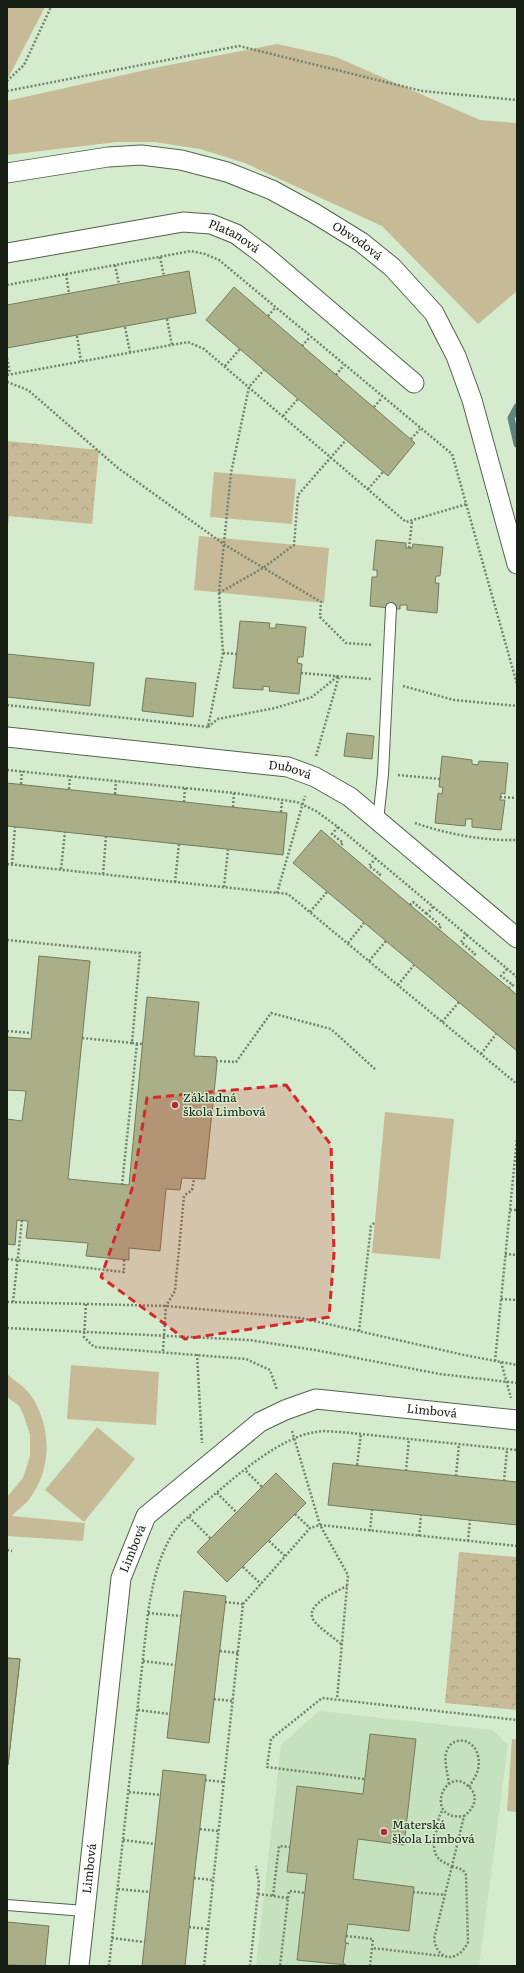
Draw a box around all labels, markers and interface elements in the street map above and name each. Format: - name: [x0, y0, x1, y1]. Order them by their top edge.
- street label: Platanová: [206, 214, 265, 257]
- street label: Obvodová: [329, 216, 387, 264]
- street label: Dubová: [268, 755, 315, 783]
- place label: Základná škola Limbová: [183, 1088, 266, 1120]
- marker: Základná škola Limbová: [170, 1100, 180, 1110]
- street label: Limbová: [406, 1399, 459, 1422]
- street label: Limbová: [114, 1521, 150, 1575]
- place label: Materská škola Limbová: [392, 1815, 475, 1847]
- marker: Materská škola Limbová: [379, 1827, 389, 1837]
- street label: Limbová: [77, 1842, 100, 1895]

